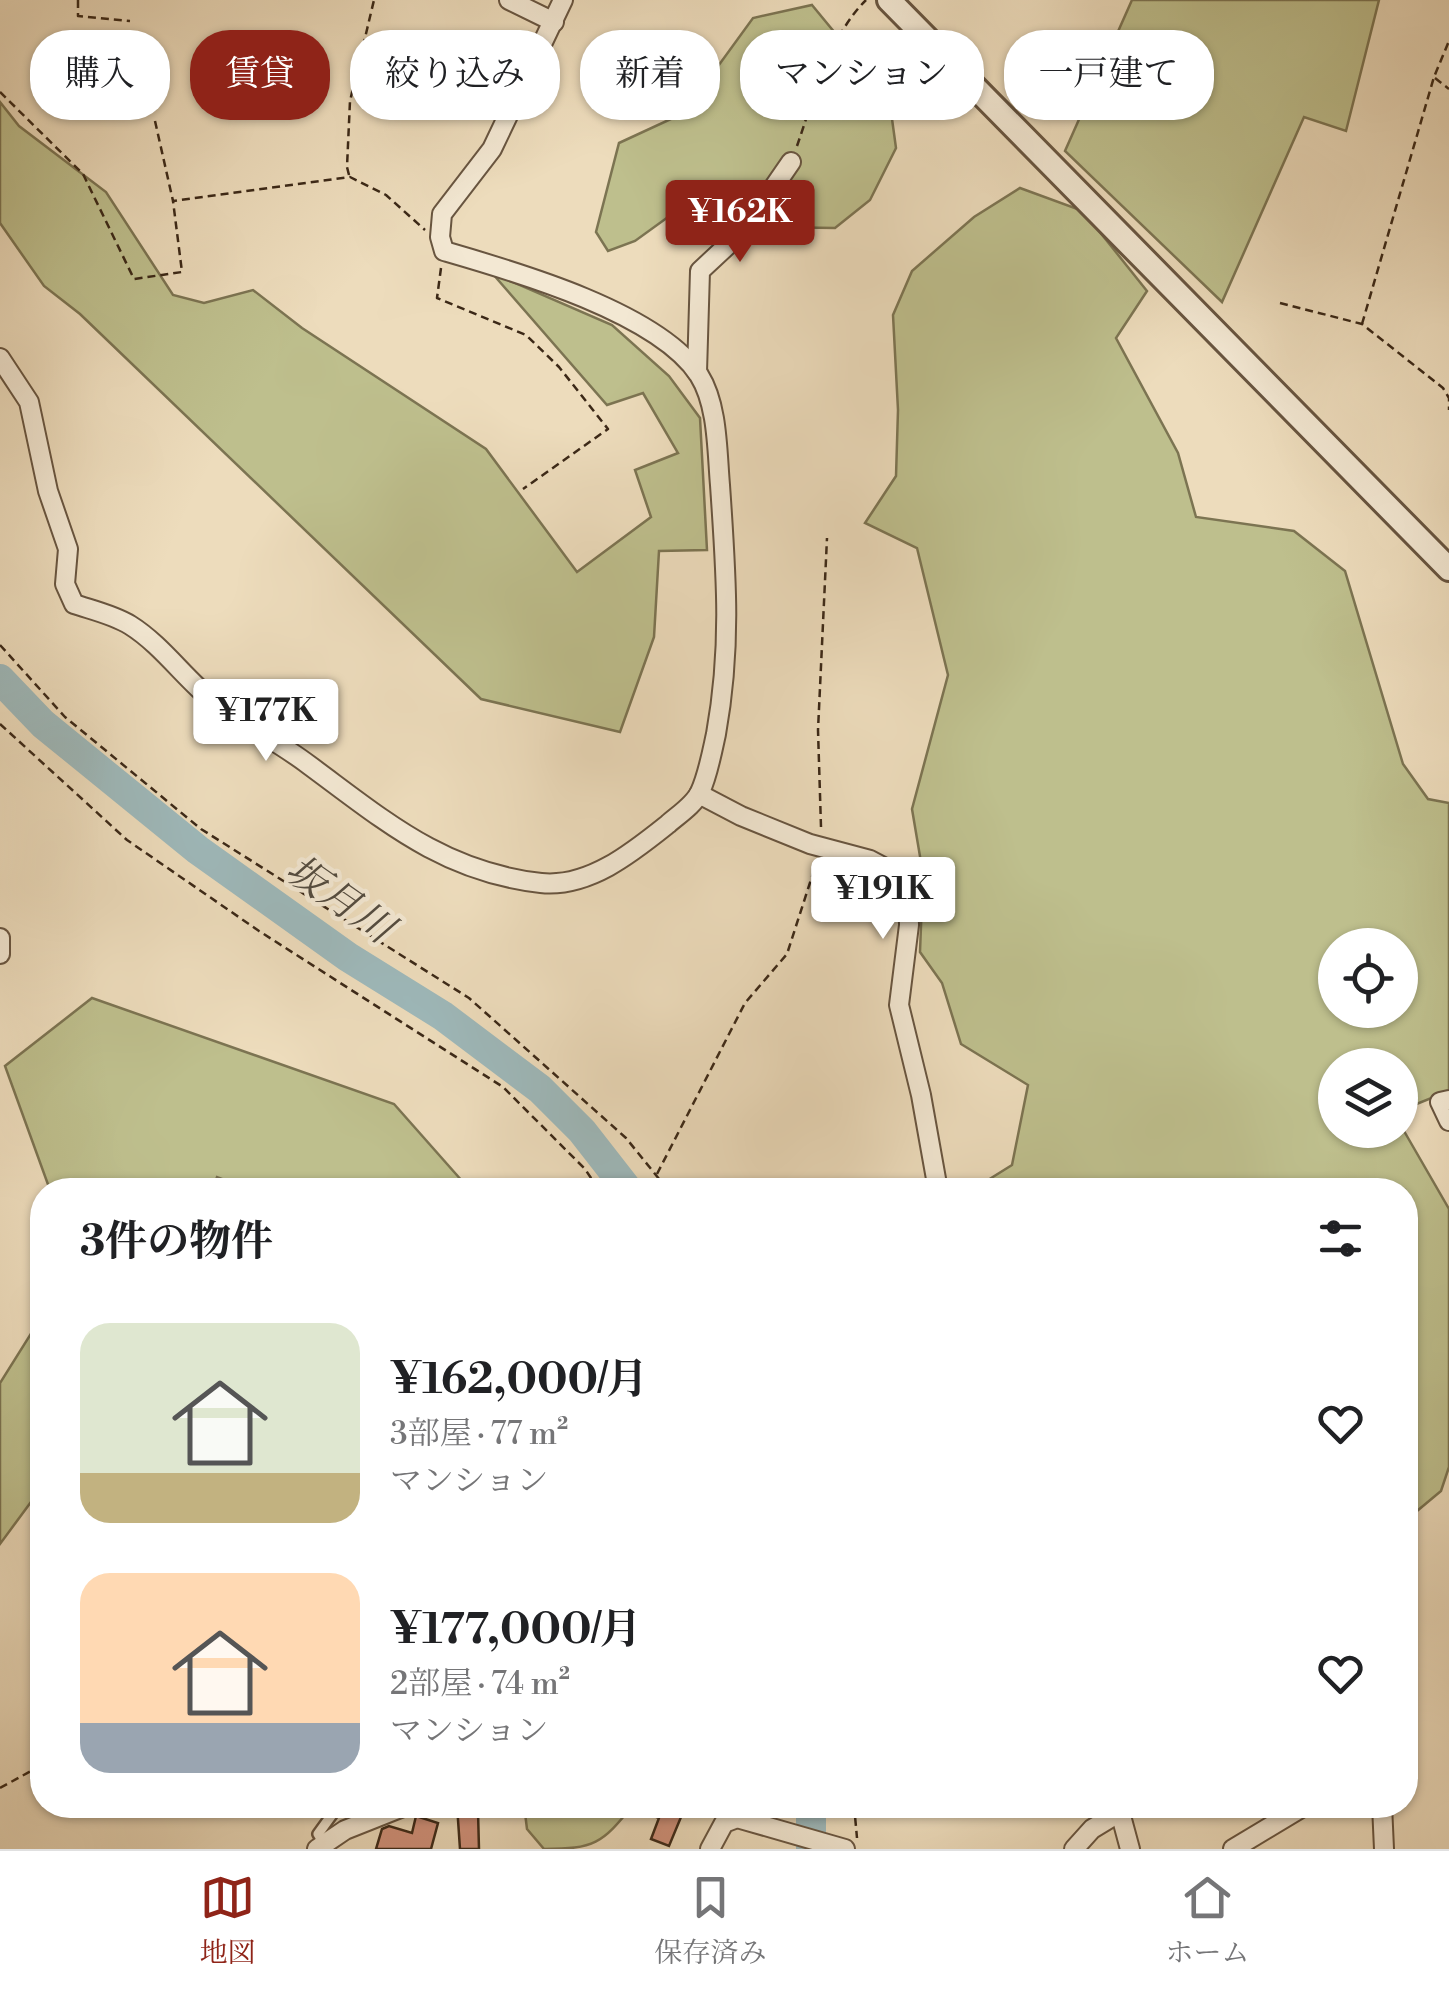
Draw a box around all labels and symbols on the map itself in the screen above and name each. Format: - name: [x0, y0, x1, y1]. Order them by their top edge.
- pin: ¥162K: [670, 180, 810, 265]
- pin: ¥177K: [196, 679, 336, 764]
- water label: 坂月川: [276, 845, 406, 957]
- pin: ¥191K: [813, 857, 953, 942]

